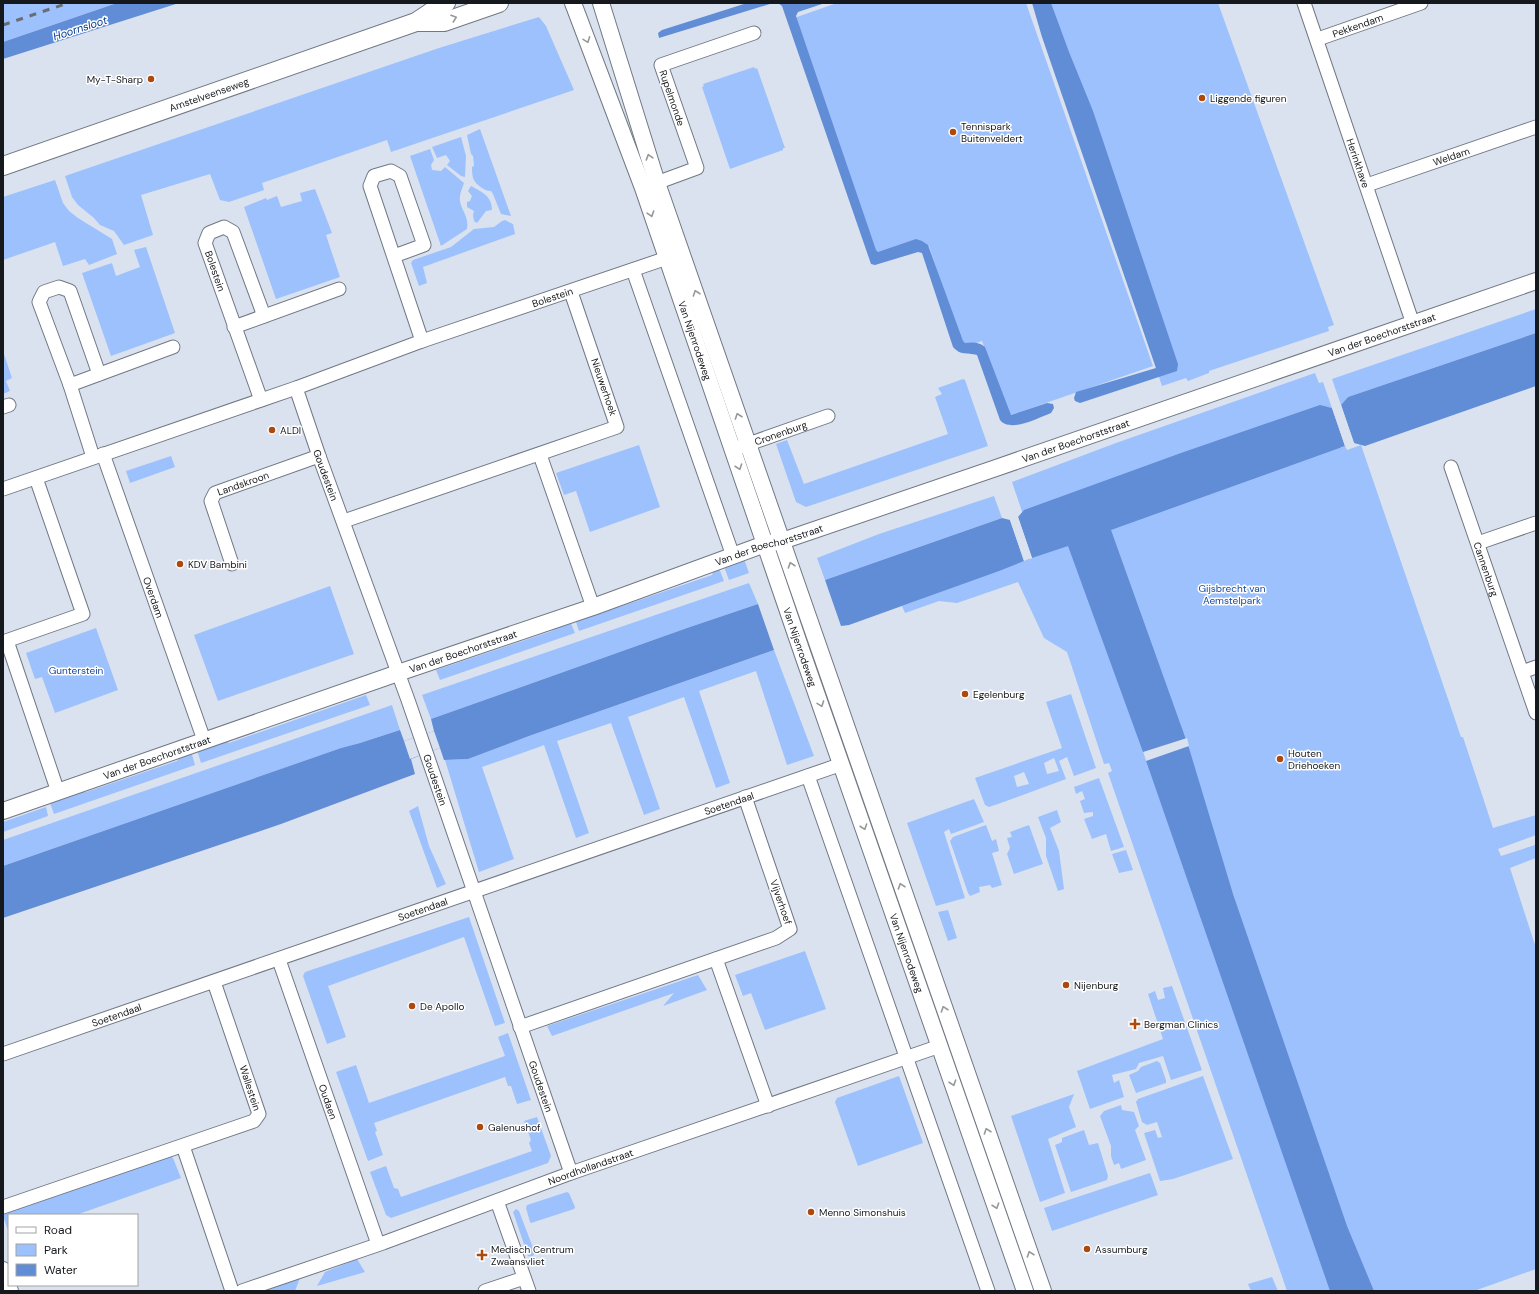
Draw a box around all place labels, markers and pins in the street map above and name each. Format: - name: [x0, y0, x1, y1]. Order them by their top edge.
- place label: My-T-Sharp: [87, 73, 143, 86]
- marker: My-T-Sharp: [146, 74, 156, 84]
- place label: Liggende figuren: [1210, 92, 1287, 105]
- marker: Liggende figuren: [1197, 93, 1207, 103]
- place label: Tennispark Buitenveldert: [961, 120, 1023, 145]
- marker: Tennispark Buitenveldert: [948, 127, 958, 137]
- place label: ALDI: [280, 424, 301, 437]
- marker: ALDI: [267, 425, 277, 435]
- place label: KDV Bambini: [188, 558, 247, 571]
- marker: KDV Bambini: [175, 559, 185, 569]
- place label: Egelenburg: [973, 688, 1025, 701]
- marker: Egelenburg: [960, 689, 970, 699]
- place label: Houten Driehoeken: [1288, 747, 1340, 772]
- marker: Houten Driehoeken: [1275, 754, 1285, 764]
- place label: Nijenburg: [1074, 979, 1119, 992]
- marker: Nijenburg: [1061, 980, 1071, 990]
- place label: De Apollo: [420, 1000, 465, 1013]
- marker: De Apollo: [407, 1001, 417, 1011]
- marker: Bergman Clinics: [1129, 1018, 1141, 1030]
- place label: Bergman Clinics: [1144, 1018, 1218, 1031]
- place label: Galenushof: [488, 1121, 541, 1134]
- marker: Galenushof: [475, 1122, 485, 1132]
- place label: Menno Simonshuis: [819, 1206, 906, 1219]
- marker: Menno Simonshuis: [806, 1207, 816, 1217]
- place label: Medisch Centrum Zwaansvliet: [491, 1243, 574, 1268]
- place label: Assumburg: [1095, 1243, 1148, 1256]
- marker: Assumburg: [1082, 1244, 1092, 1254]
- marker: Medisch Centrum Zwaansvliet: [476, 1249, 488, 1261]

